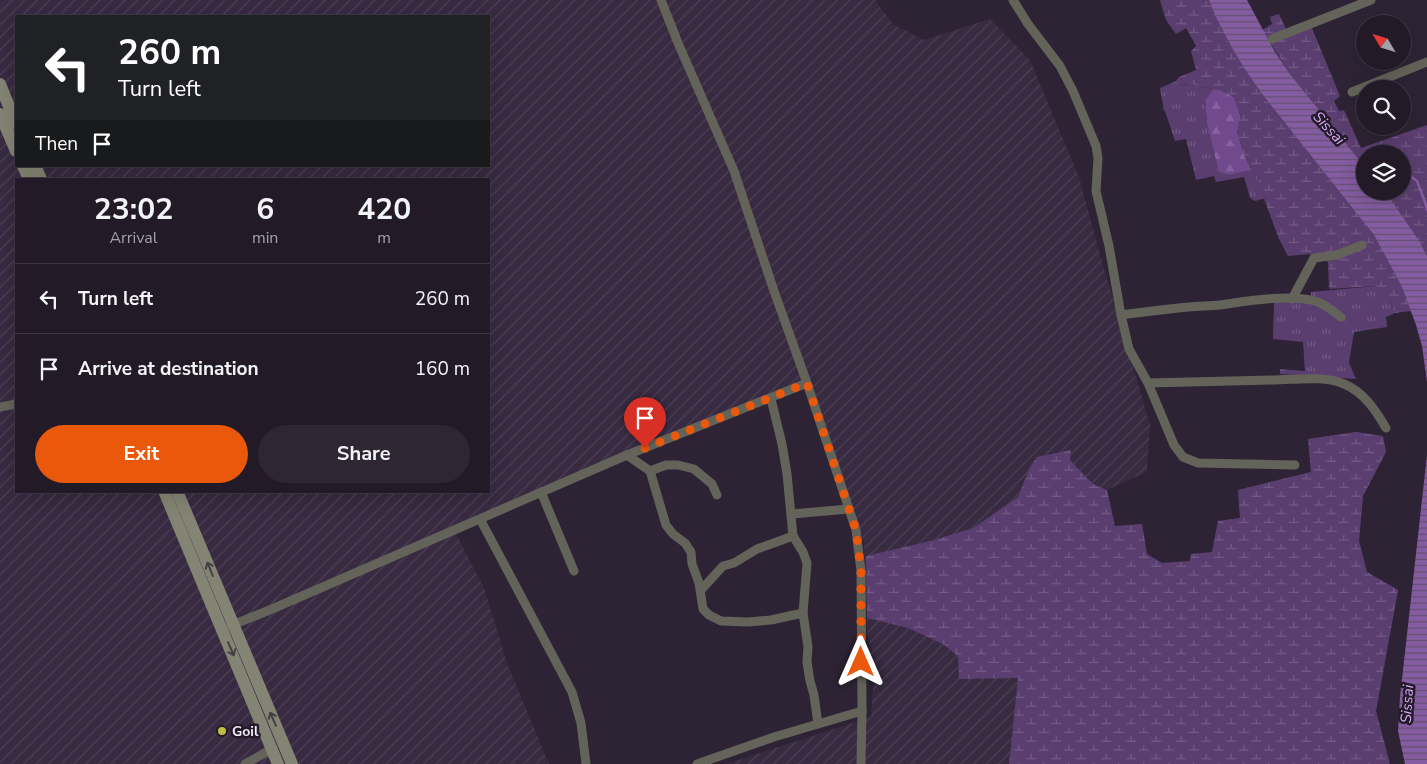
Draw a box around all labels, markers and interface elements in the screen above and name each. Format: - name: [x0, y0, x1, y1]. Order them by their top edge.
- north arrow: [1356, 15, 1411, 70]
- map controls: [1356, 15, 1411, 200]
- text: 260 m: [118, 29, 221, 76]
- icon: left: [35, 35, 100, 100]
- text: Turn left: [118, 74, 201, 104]
- button: search: [1356, 80, 1411, 135]
- water label: Sissai: [1309, 107, 1350, 149]
- icon: arrive: [88, 130, 116, 158]
- text: Then: [35, 131, 78, 157]
- button: layers: [1356, 145, 1411, 200]
- text: 23:02: [94, 189, 173, 230]
- text: 6: [256, 189, 274, 230]
- text: 420: [357, 189, 411, 230]
- text: Arrival: [109, 227, 158, 249]
- text: min: [252, 227, 278, 249]
- text: m: [377, 227, 391, 249]
- icon: left: [35, 285, 63, 313]
- text: Turn left: [78, 286, 153, 312]
- text: 260 m: [415, 286, 470, 312]
- icon: arrive: [35, 355, 63, 383]
- text: Arrive at destination: [78, 356, 259, 382]
- text: 160 m: [415, 356, 470, 382]
- pin: [624, 397, 666, 448]
- icon: arrive: [631, 404, 659, 432]
- button: Exit: [35, 425, 248, 483]
- button: Share: [258, 425, 470, 483]
- one-way arrow: [205, 562, 214, 577]
- position arrow: [834, 635, 886, 687]
- one-way arrow: [227, 641, 236, 656]
- water label: Sissai: [1396, 684, 1418, 724]
- one-way arrow: [268, 712, 277, 727]
- place label: Goil: [232, 722, 259, 741]
- marker: Goil: [216, 725, 228, 737]

